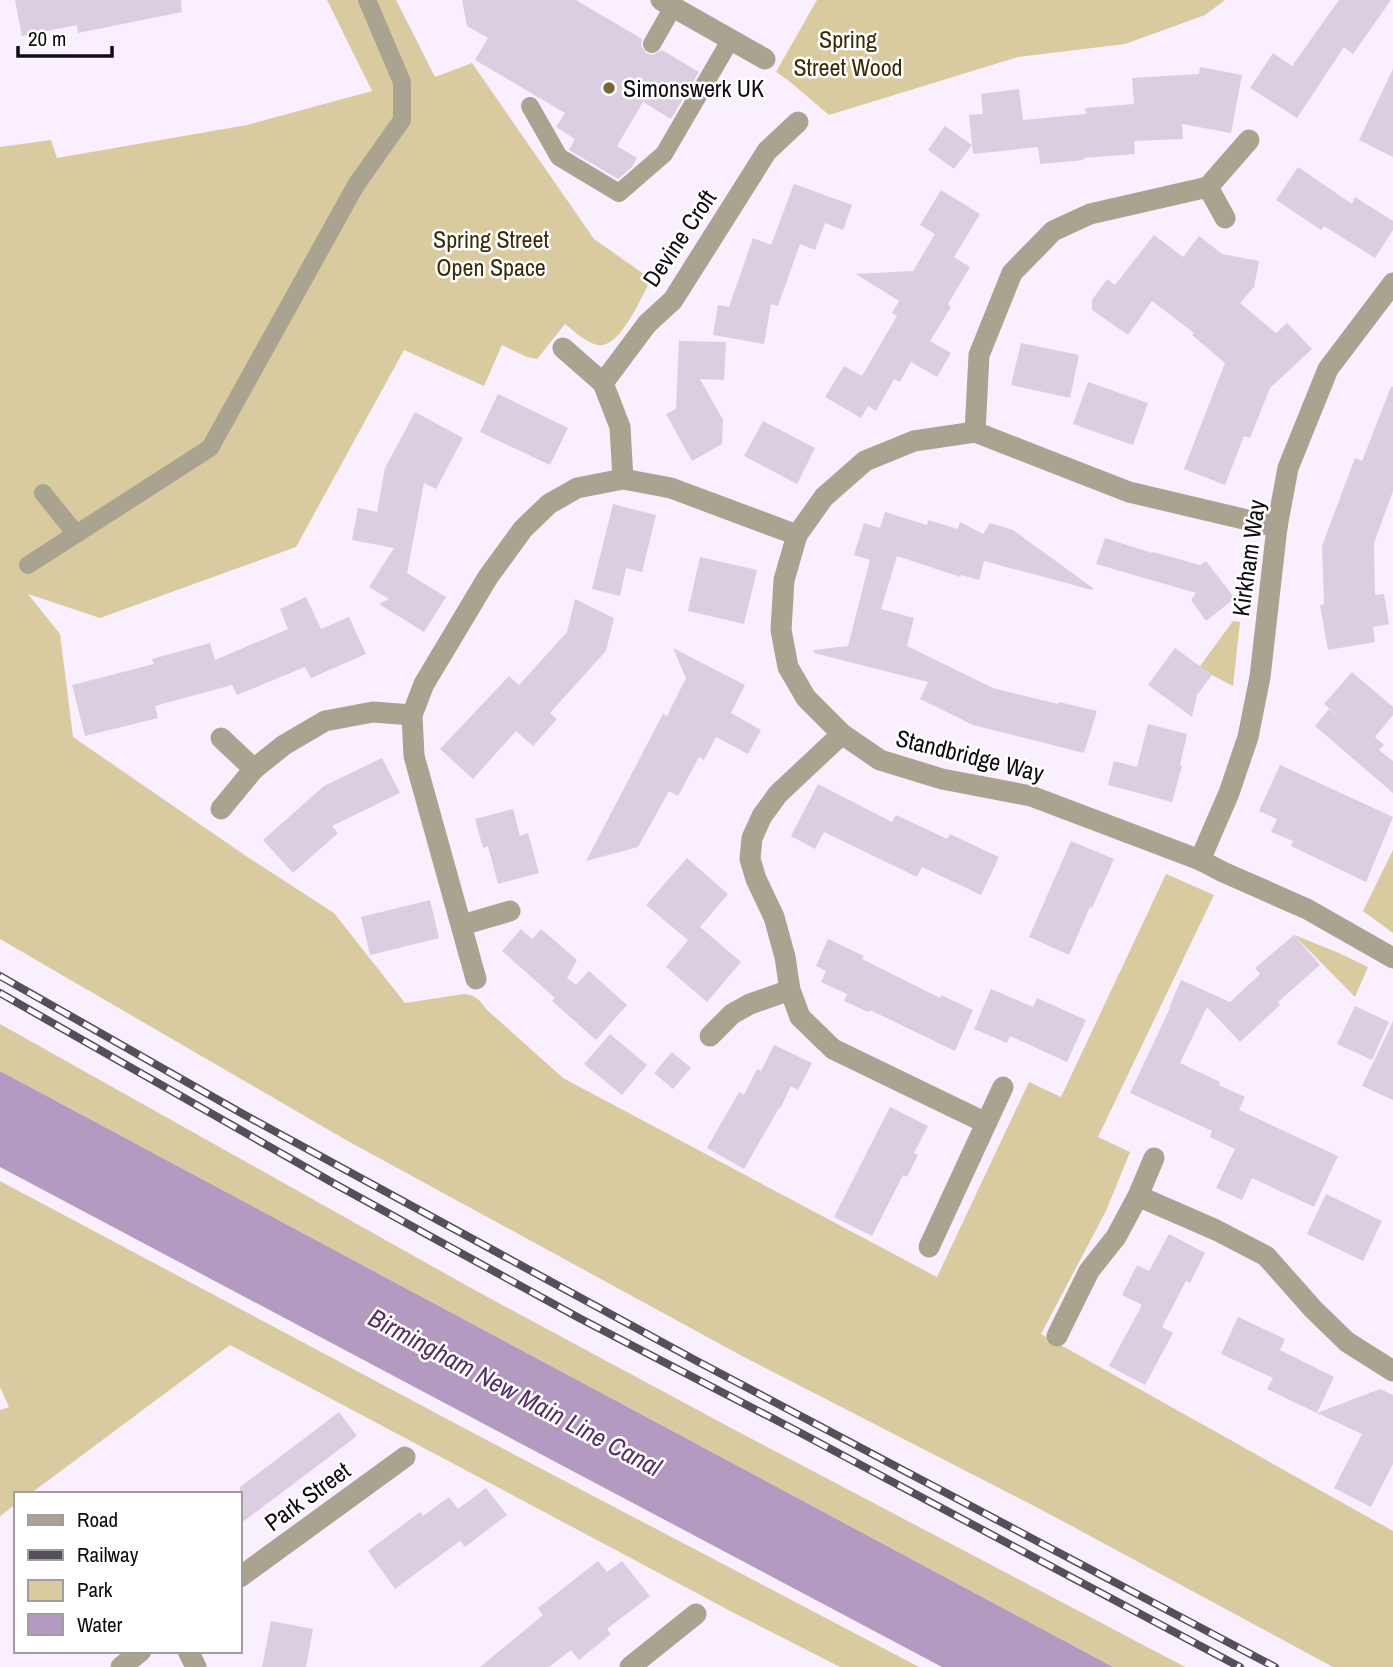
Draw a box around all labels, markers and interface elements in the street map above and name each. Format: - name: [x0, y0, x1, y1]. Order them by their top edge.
- scale bar: [18, 14, 112, 58]
- park label: Spring Street Wood: [793, 23, 903, 83]
- text: 20 m: [28, 24, 66, 53]
- place label: Simonswerk UK: [623, 72, 764, 104]
- marker: Simonswerk UK: [601, 80, 617, 96]
- street label: Devine Croft: [635, 183, 723, 293]
- park label: Spring Street Open Space: [433, 223, 550, 283]
- street label: Kirkham Way: [1224, 497, 1272, 618]
- street label: Standbridge Way: [893, 721, 1047, 789]
- water label: Birmingham New Main Line Canal: [362, 1300, 669, 1485]
- street label: Park Street: [258, 1454, 357, 1538]
- legend: [14, 1492, 242, 1653]
- text: Road: [77, 1505, 118, 1534]
- text: Railway: [77, 1540, 139, 1569]
- text: Park: [77, 1575, 113, 1604]
- text: Water: [77, 1610, 123, 1639]

